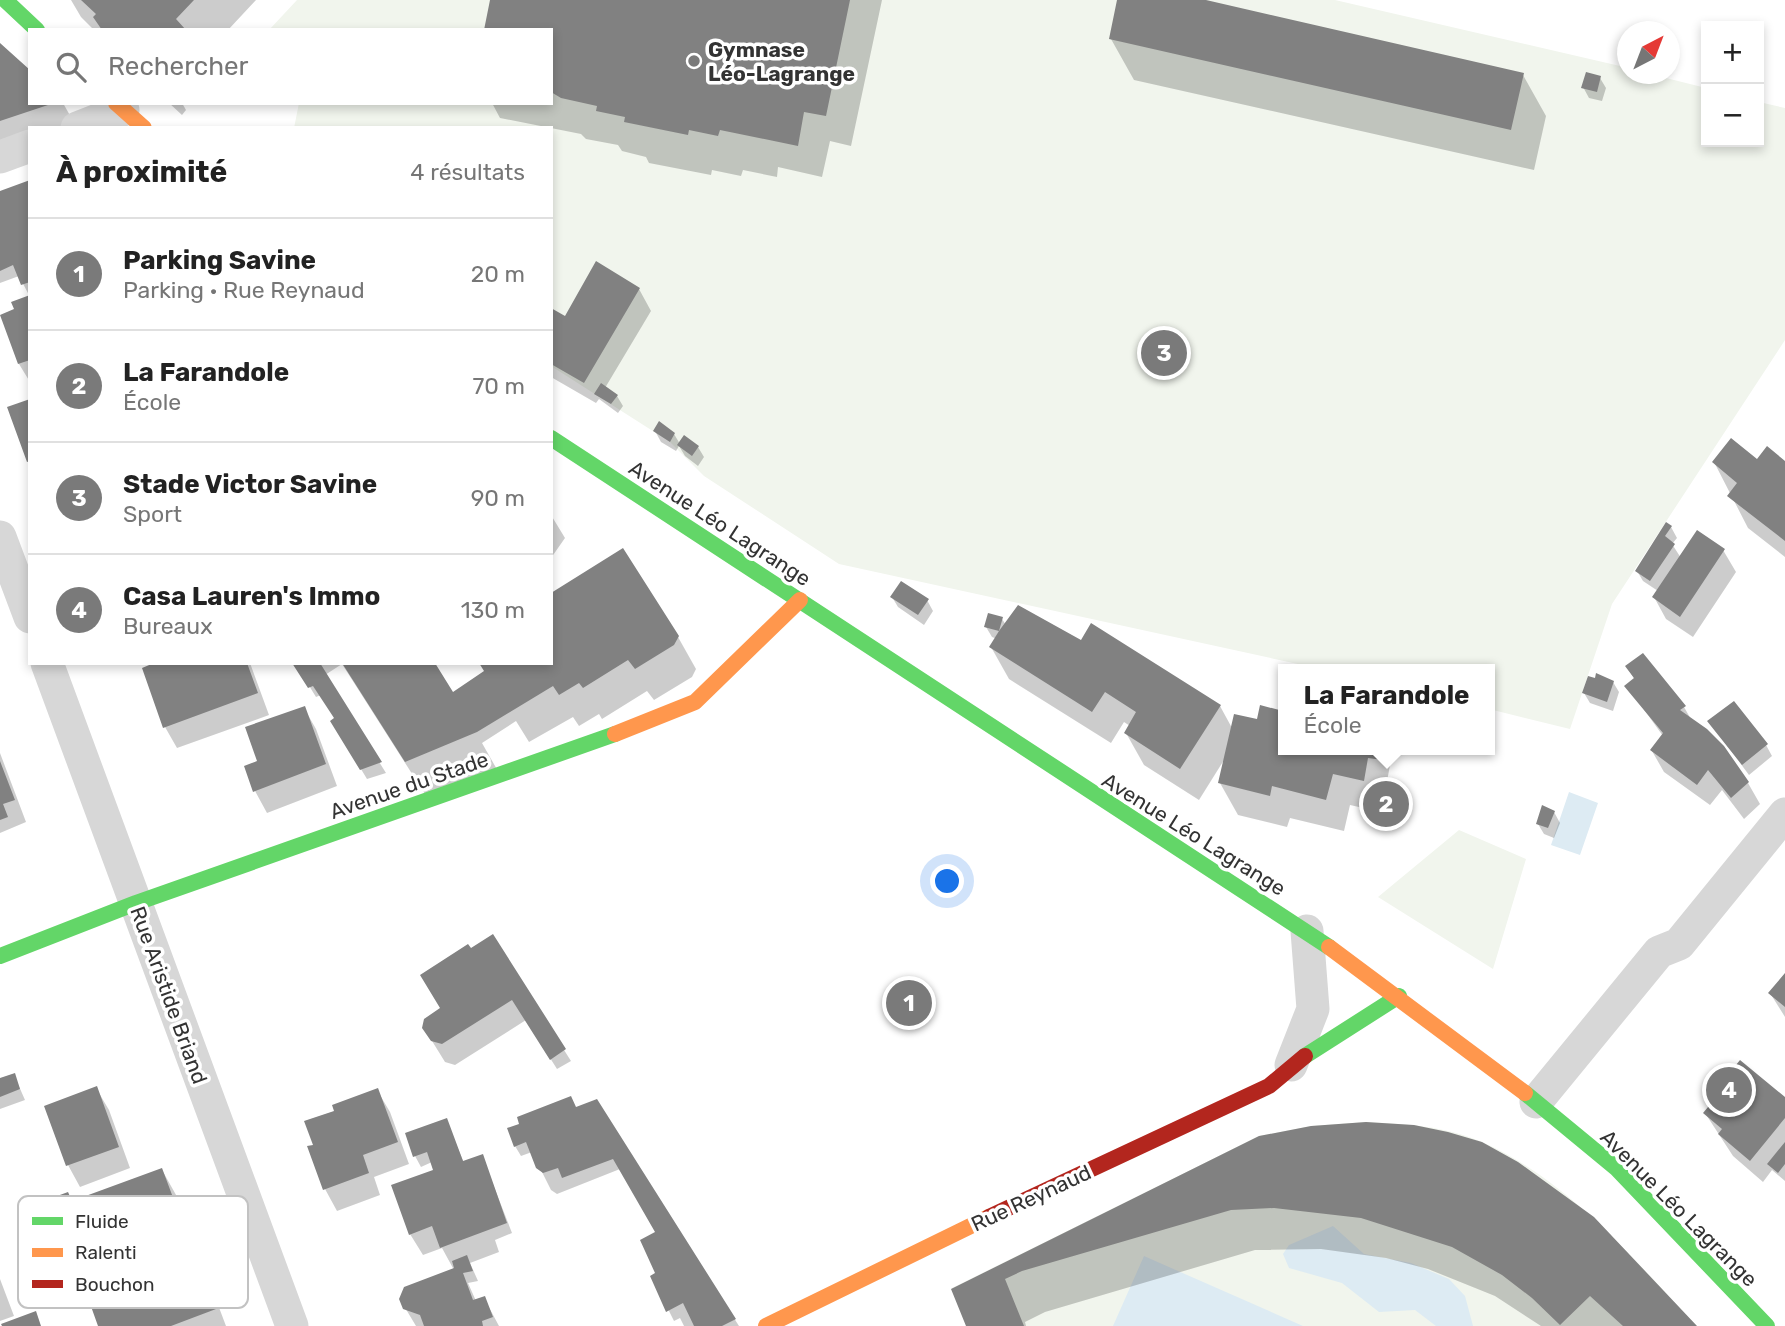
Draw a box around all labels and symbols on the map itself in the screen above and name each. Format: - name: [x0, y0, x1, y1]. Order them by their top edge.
- north arrow: [1617, 21, 1680, 84]
- place label: Gymnase Léo-Lagrange: [708, 37, 855, 86]
- marker: Gymnase Léo-Lagrange: [686, 53, 702, 69]
- pin: 3: [1141, 327, 1187, 379]
- street label: Avenue Léo Lagrange: [624, 455, 816, 591]
- street label: Avenue du Stade: [326, 746, 492, 824]
- street label: Avenue Léo Lagrange: [1098, 767, 1290, 901]
- pin: 2: [1363, 778, 1409, 830]
- your location: [930, 864, 964, 898]
- street label: Rue Aristide Briand: [125, 903, 213, 1087]
- pin: 1: [886, 977, 932, 1029]
- pin: 4: [1706, 1064, 1752, 1116]
- street label: Avenue Léo Lagrange: [1595, 1124, 1763, 1292]
- street label: Rue Reynaud: [967, 1159, 1095, 1237]
- legend: [18, 1196, 248, 1308]
- text: Fluide: [75, 1210, 129, 1233]
- text: Ralenti: [75, 1241, 137, 1264]
- text: Bouchon: [75, 1273, 155, 1296]

